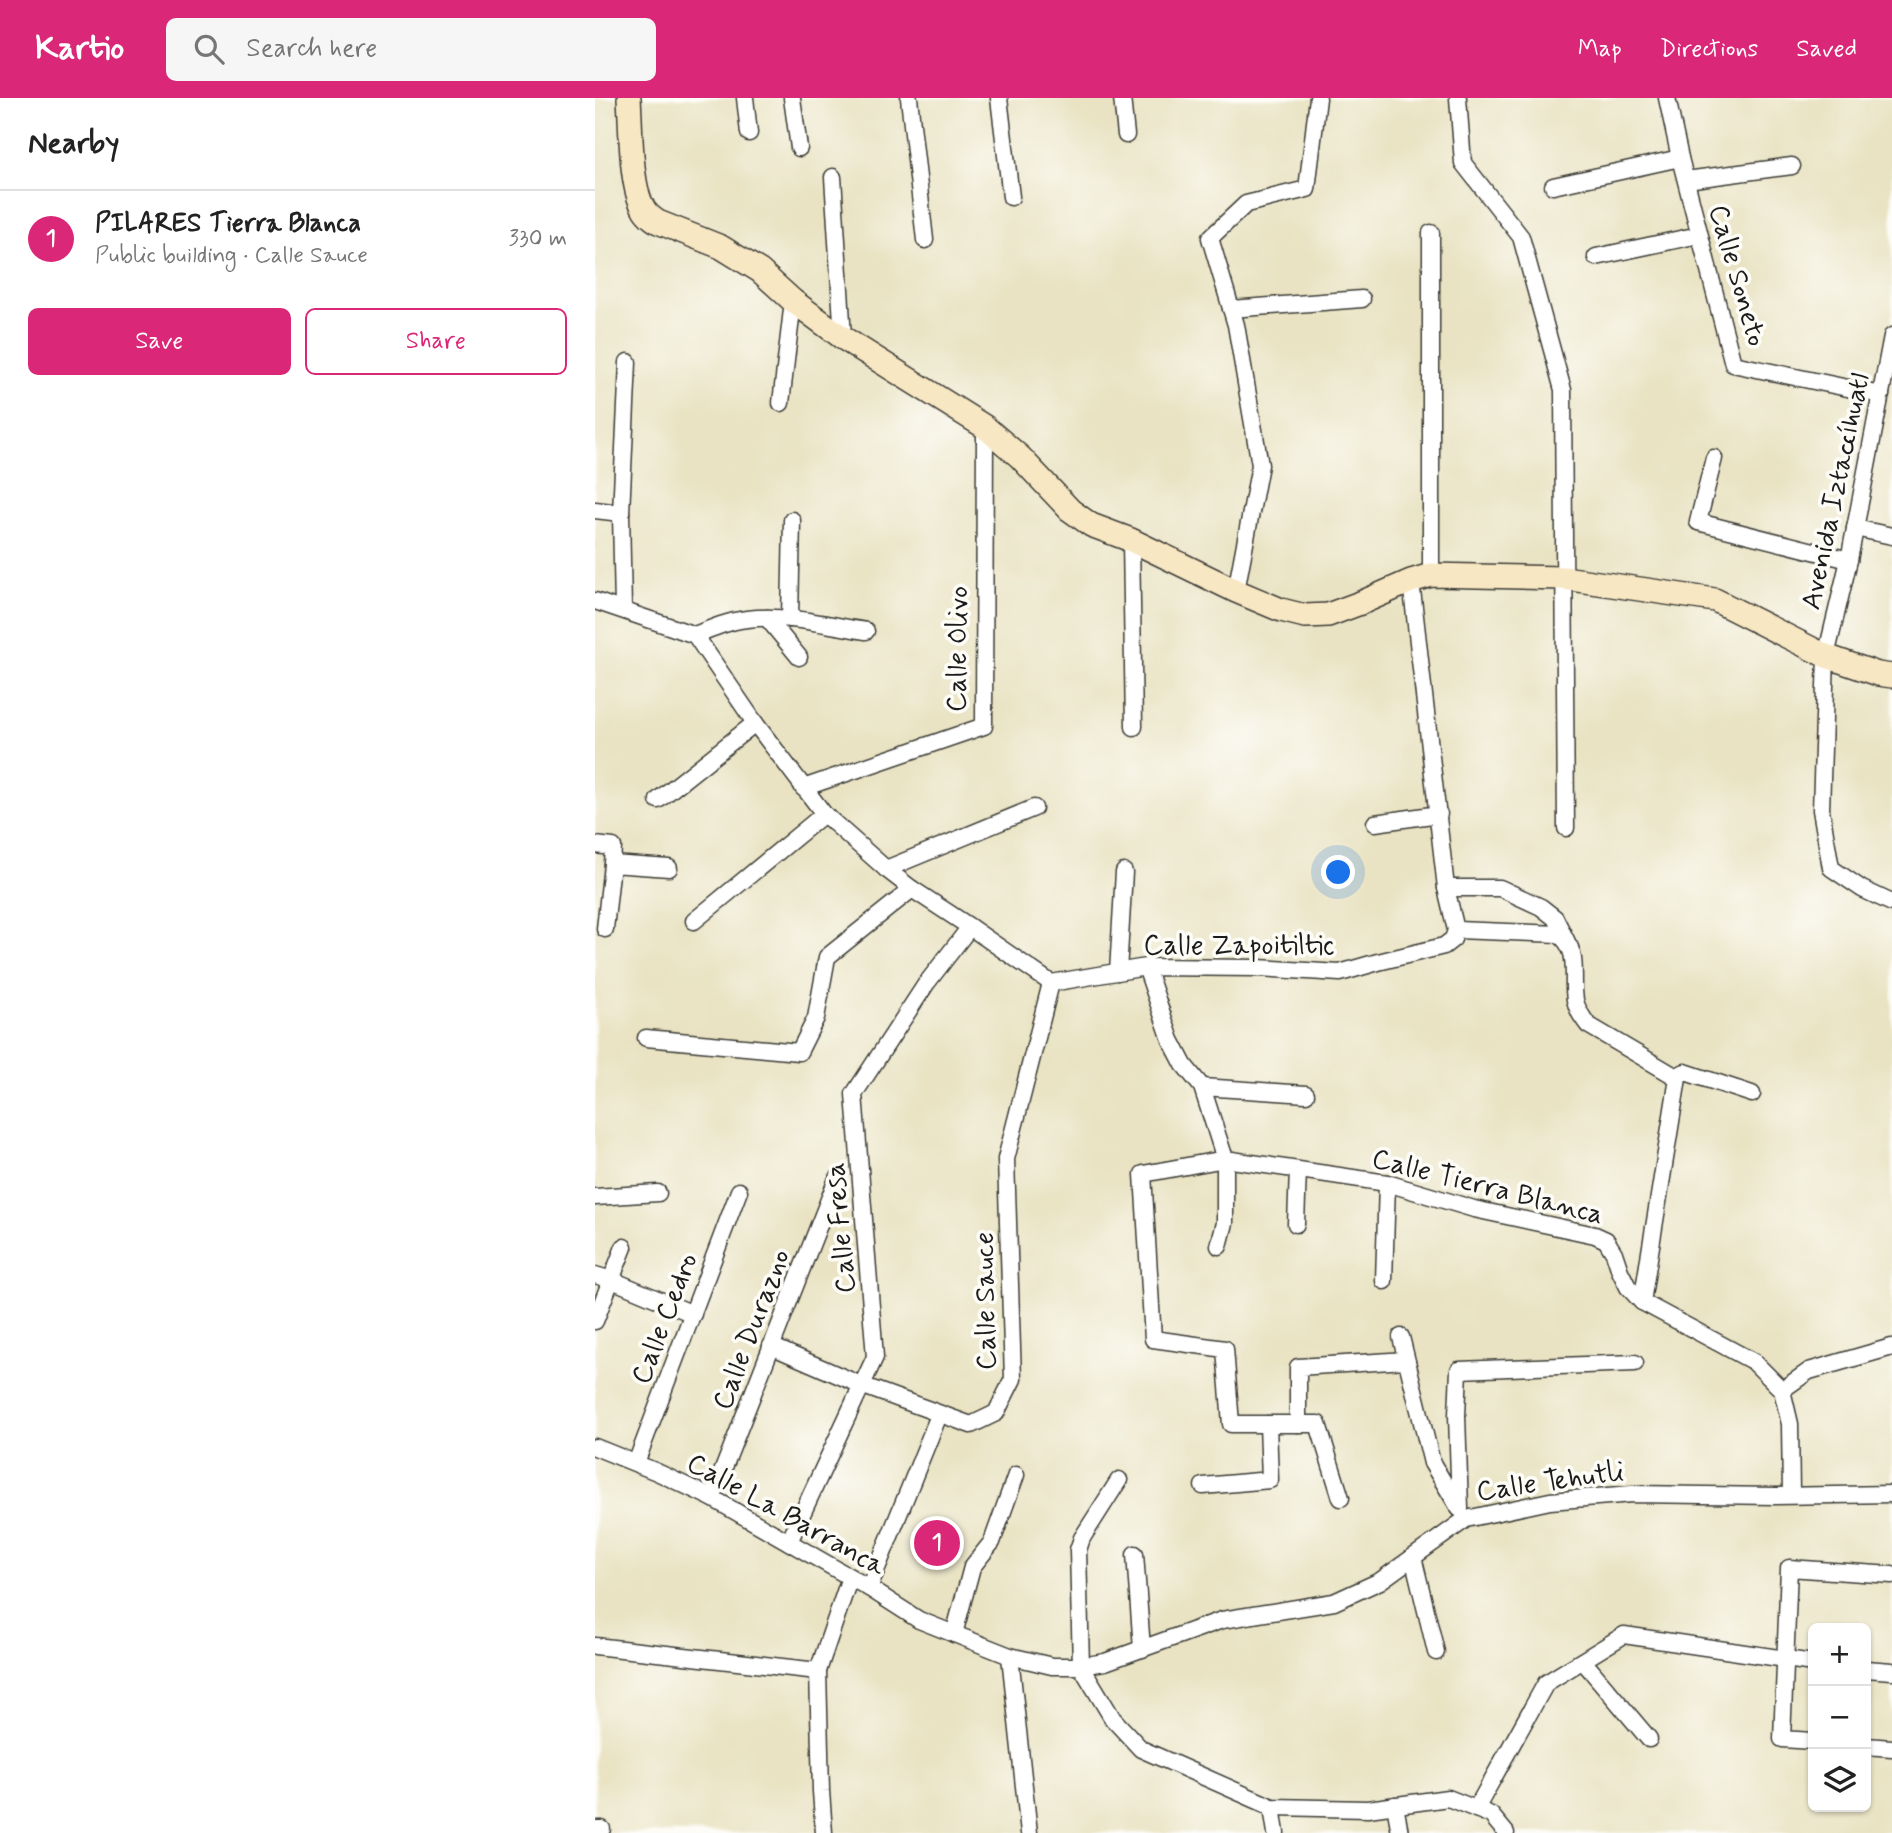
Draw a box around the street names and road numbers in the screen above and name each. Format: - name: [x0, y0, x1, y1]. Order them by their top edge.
- street label: Calle Soneto: [1699, 201, 1774, 351]
- street label: Avenida Iztaccíhuatl: [1793, 370, 1880, 613]
- street label: Calle Olivo: [939, 586, 978, 712]
- street label: Calle Zapoitiltic: [1144, 928, 1334, 965]
- street label: Calle Tierra Blanca: [1368, 1141, 1607, 1234]
- street label: Calle Fresa: [817, 1161, 866, 1295]
- street label: Calle Sauce: [967, 1232, 1006, 1370]
- street label: Calle Durazno: [705, 1244, 800, 1415]
- street label: Calle Cedro: [623, 1248, 707, 1390]
- street label: Calle La Barranca: [680, 1445, 892, 1585]
- street label: Calle Tehutli: [1474, 1454, 1626, 1511]

